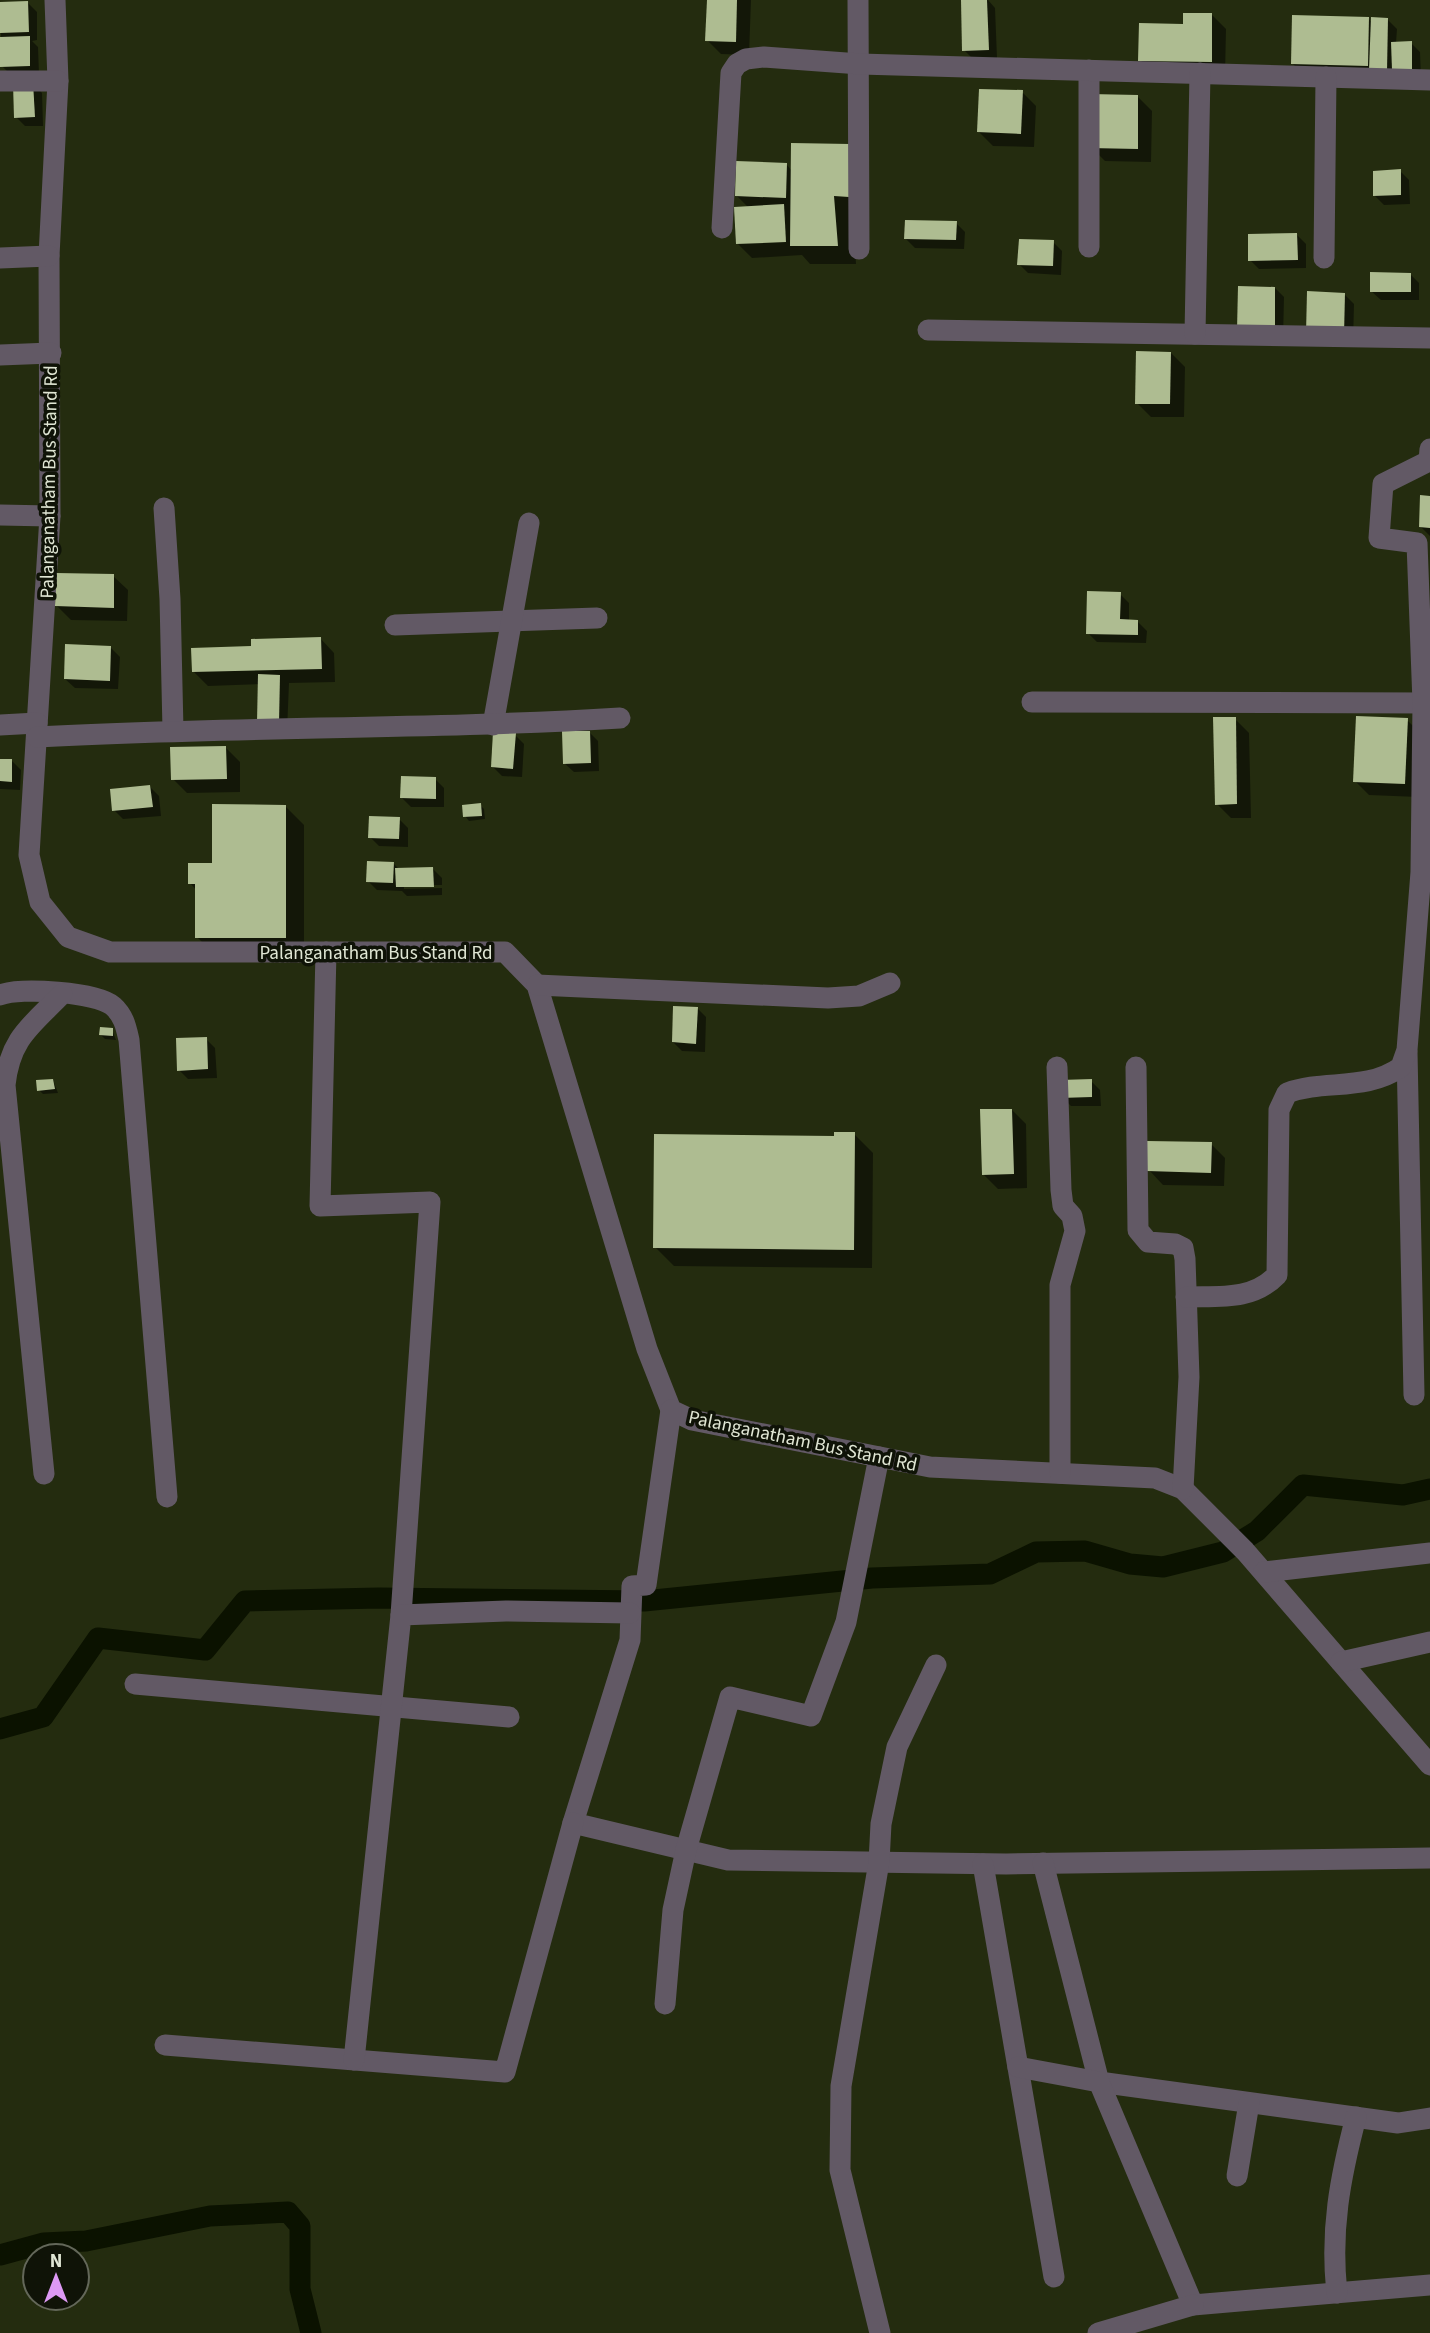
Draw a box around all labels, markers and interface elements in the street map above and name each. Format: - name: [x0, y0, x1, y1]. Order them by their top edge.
- street label: Palanganatham Bus Stand Rd: [34, 365, 65, 599]
- street label: Palanganatham Bus Stand Rd: [259, 940, 493, 967]
- street label: Palanganatham Bus Stand Rd: [686, 1404, 920, 1479]
- north arrow: [21, 2242, 91, 2312]
- text: N: [50, 2248, 62, 2275]

